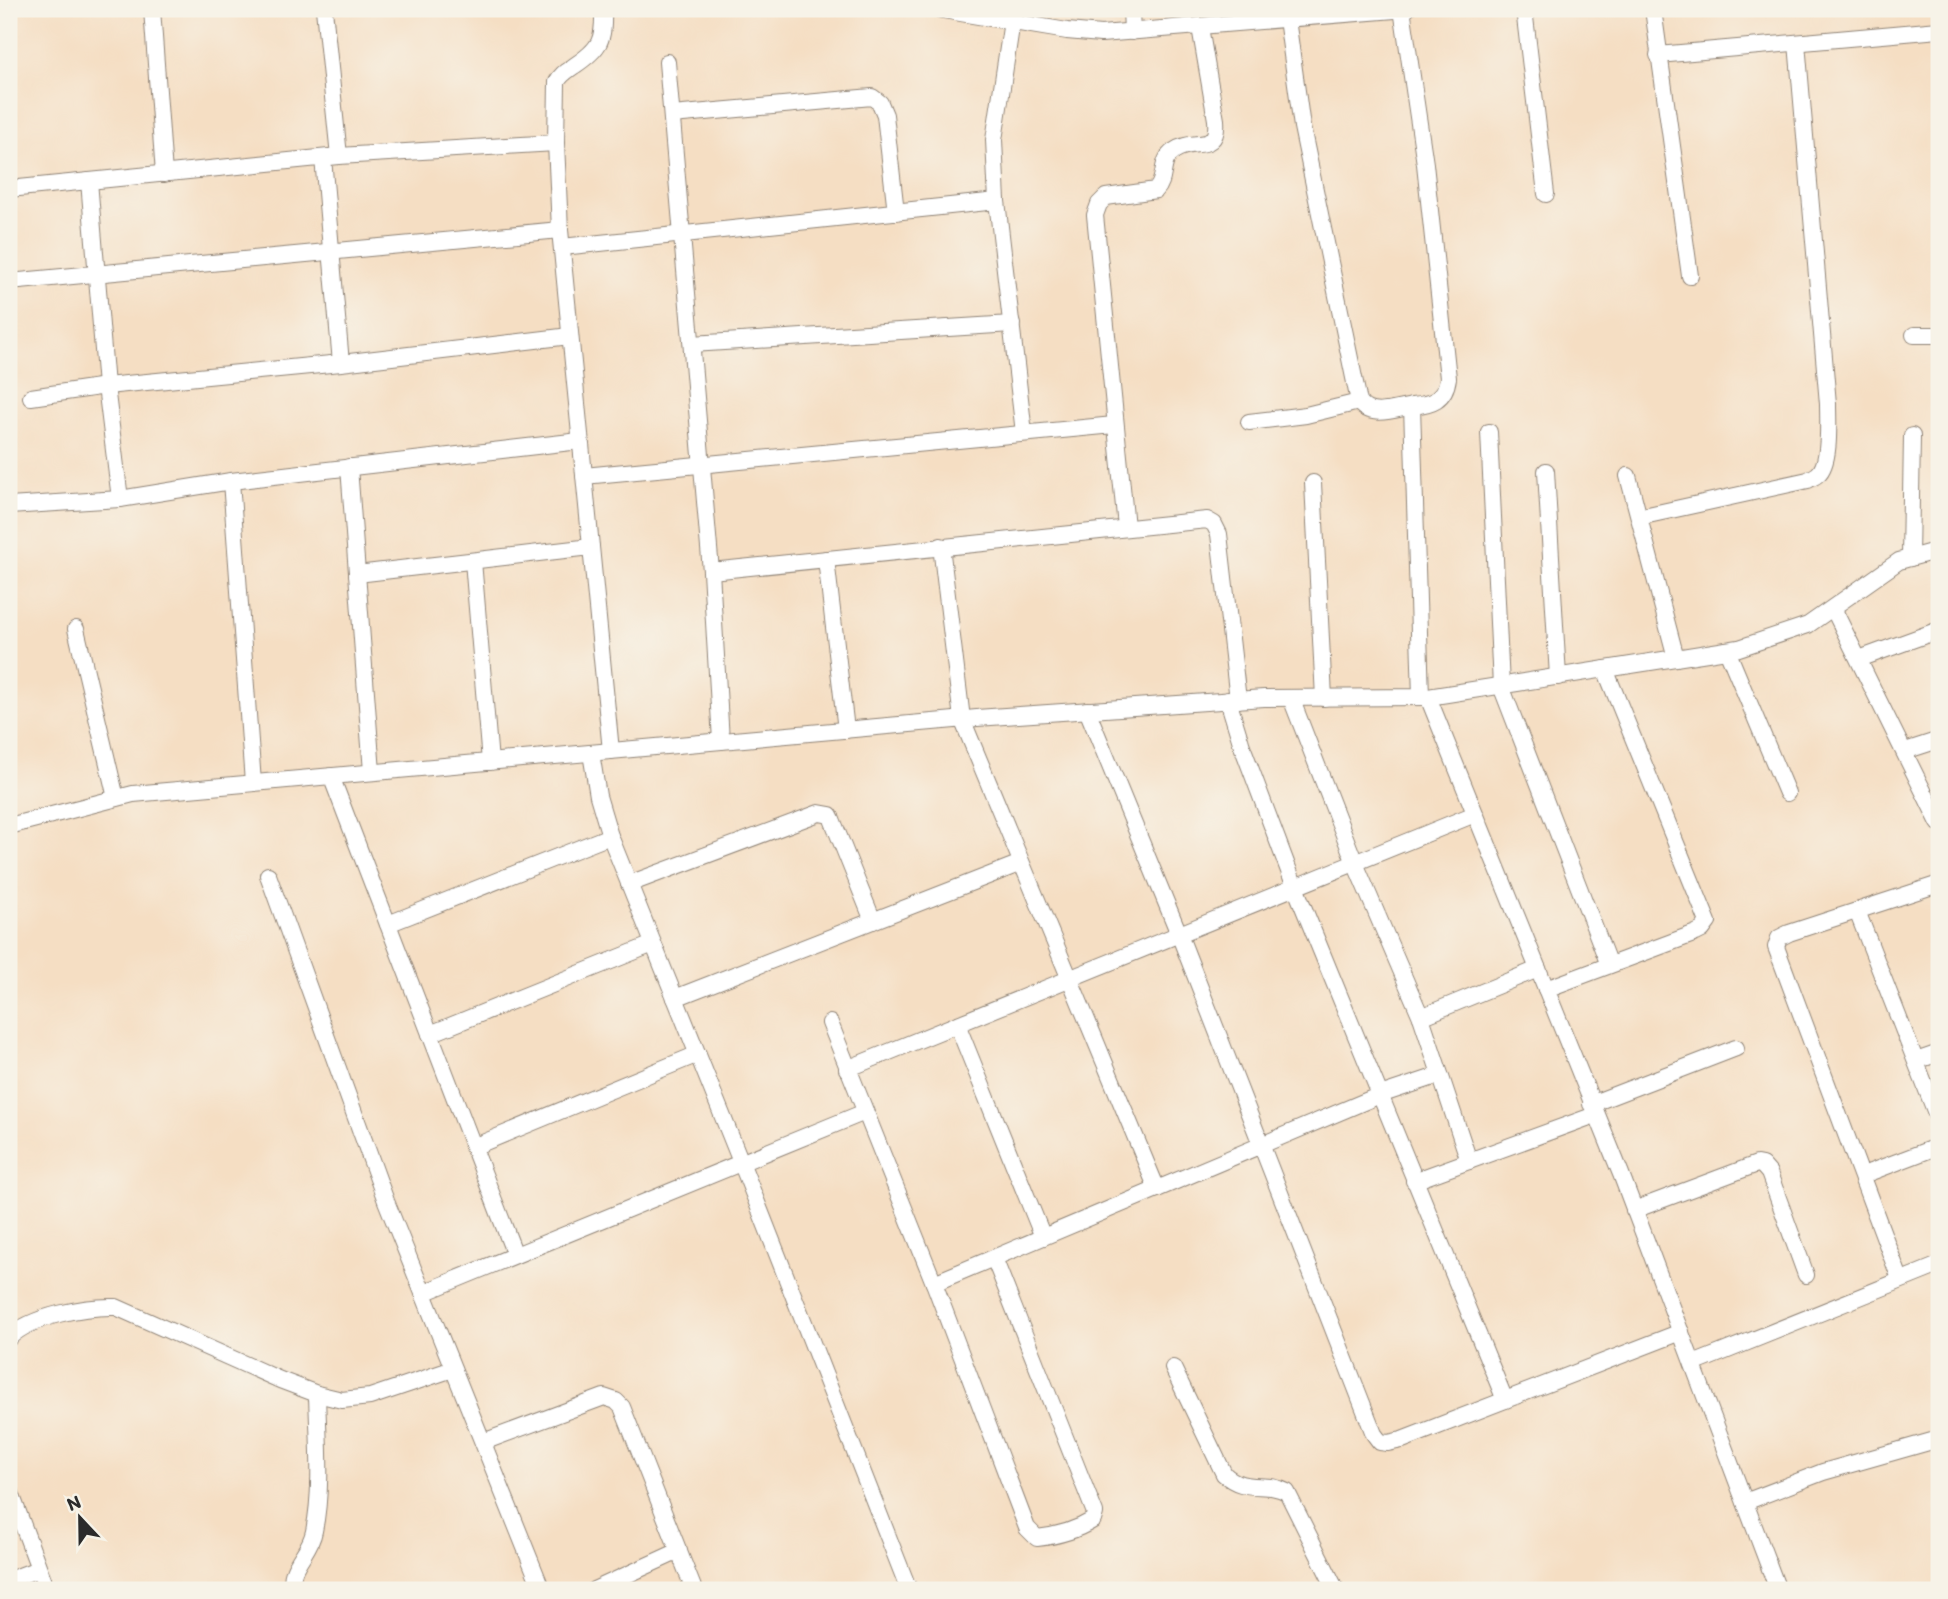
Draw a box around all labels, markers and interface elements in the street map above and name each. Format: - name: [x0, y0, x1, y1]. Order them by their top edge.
- north arrow: [46, 1484, 116, 1554]
- text: N: [64, 1490, 84, 1516]

